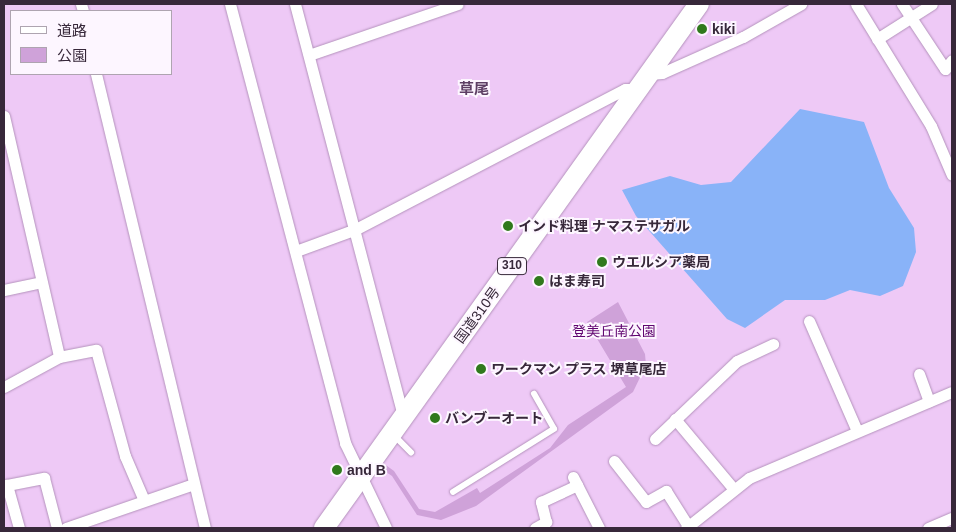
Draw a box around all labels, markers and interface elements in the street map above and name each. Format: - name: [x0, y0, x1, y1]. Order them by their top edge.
- legend: [10, 10, 172, 75]
- place label: kiki: [712, 21, 735, 37]
- text: 道路: [57, 22, 87, 39]
- marker: kiki: [696, 23, 708, 35]
- text: 公園: [57, 47, 87, 64]
- district label: 草尾: [459, 80, 489, 98]
- place label: インド料理 ナマステサガル: [518, 218, 690, 234]
- marker: インド料理 ナマステサガル: [502, 220, 514, 232]
- place label: ウエルシア薬局: [612, 254, 710, 270]
- road number: 310: [496, 256, 528, 276]
- marker: ウエルシア薬局: [596, 256, 608, 268]
- place label: はま寿司: [549, 273, 605, 289]
- marker: はま寿司: [533, 275, 545, 287]
- street label: 国道310号: [451, 284, 503, 346]
- park label: 登美丘南公園: [572, 323, 656, 339]
- place label: ワークマン プラス 堺草尾店: [491, 361, 667, 377]
- marker: ワークマン プラス 堺草尾店: [475, 363, 487, 375]
- place label: バンブーオート: [445, 410, 543, 426]
- marker: バンブーオート: [429, 412, 441, 424]
- place label: and B: [347, 462, 386, 478]
- marker: and B: [331, 464, 343, 476]

